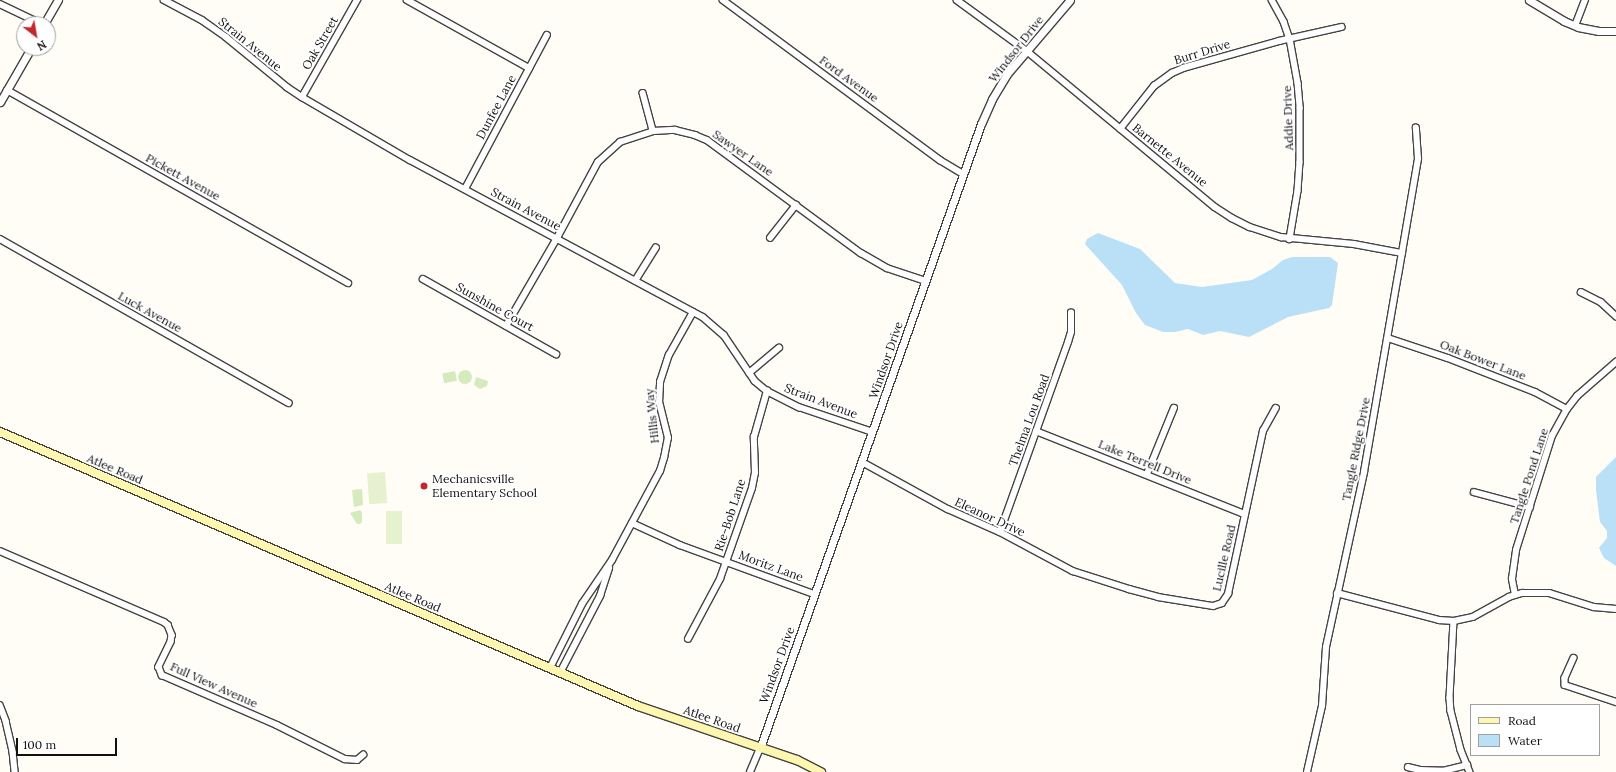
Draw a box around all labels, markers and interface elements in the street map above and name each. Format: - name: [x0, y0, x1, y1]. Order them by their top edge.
- street label: Windsor Drive: [986, 13, 1046, 85]
- street label: Strain Avenue: [215, 14, 285, 74]
- street label: Oak Street: [299, 14, 341, 72]
- north arrow: [16, 16, 56, 56]
- text: N: [34, 37, 49, 54]
- street label: Burr Drive: [1172, 37, 1232, 67]
- street label: Ford Avenue: [817, 53, 881, 105]
- street label: Dunfee Lane: [473, 72, 519, 142]
- street label: Addie Drive: [1280, 85, 1296, 151]
- street label: Barnette Avenue: [1130, 120, 1210, 190]
- street label: Sawyer Lane: [710, 127, 776, 179]
- street label: Pickett Avenue: [143, 151, 223, 203]
- street label: Strain Avenue: [489, 185, 563, 233]
- street label: Sunshine Court: [454, 280, 536, 334]
- street label: Luck Avenue: [116, 289, 184, 335]
- street label: Windsor Drive: [866, 320, 906, 400]
- street label: Oak Bower Lane: [1438, 337, 1528, 383]
- street label: Thelma Lou Road: [1006, 372, 1052, 468]
- street label: Strain Avenue: [782, 380, 860, 422]
- street label: Hillis Way: [642, 388, 662, 444]
- street label: Tangle Ridge Drive: [1339, 396, 1373, 502]
- street label: Tangle Pond Lane: [1507, 426, 1551, 526]
- street label: Lake Terrell Drive: [1096, 437, 1194, 487]
- street label: Atlee Road: [85, 451, 145, 487]
- place label: Mechanicsville Elementary School: [432, 472, 537, 500]
- street label: Rie-Bob Lane: [712, 477, 748, 553]
- marker: Mechanicsville Elementary School: [419, 481, 429, 491]
- street label: Eleanor Drive: [952, 494, 1028, 540]
- street label: Lucille Road: [1209, 523, 1239, 593]
- street label: Moritz Lane: [737, 548, 805, 584]
- street label: Atlee Road: [383, 579, 443, 615]
- street label: Windsor Drive: [756, 625, 798, 705]
- street label: Full View Avenue: [168, 659, 260, 711]
- street label: Atlee Road: [682, 703, 742, 735]
- legend: [1470, 704, 1600, 756]
- text: Road: [1508, 713, 1536, 728]
- scale bar: [18, 730, 119, 756]
- text: Water: [1508, 733, 1542, 748]
- text: 100 m: [23, 737, 56, 752]

